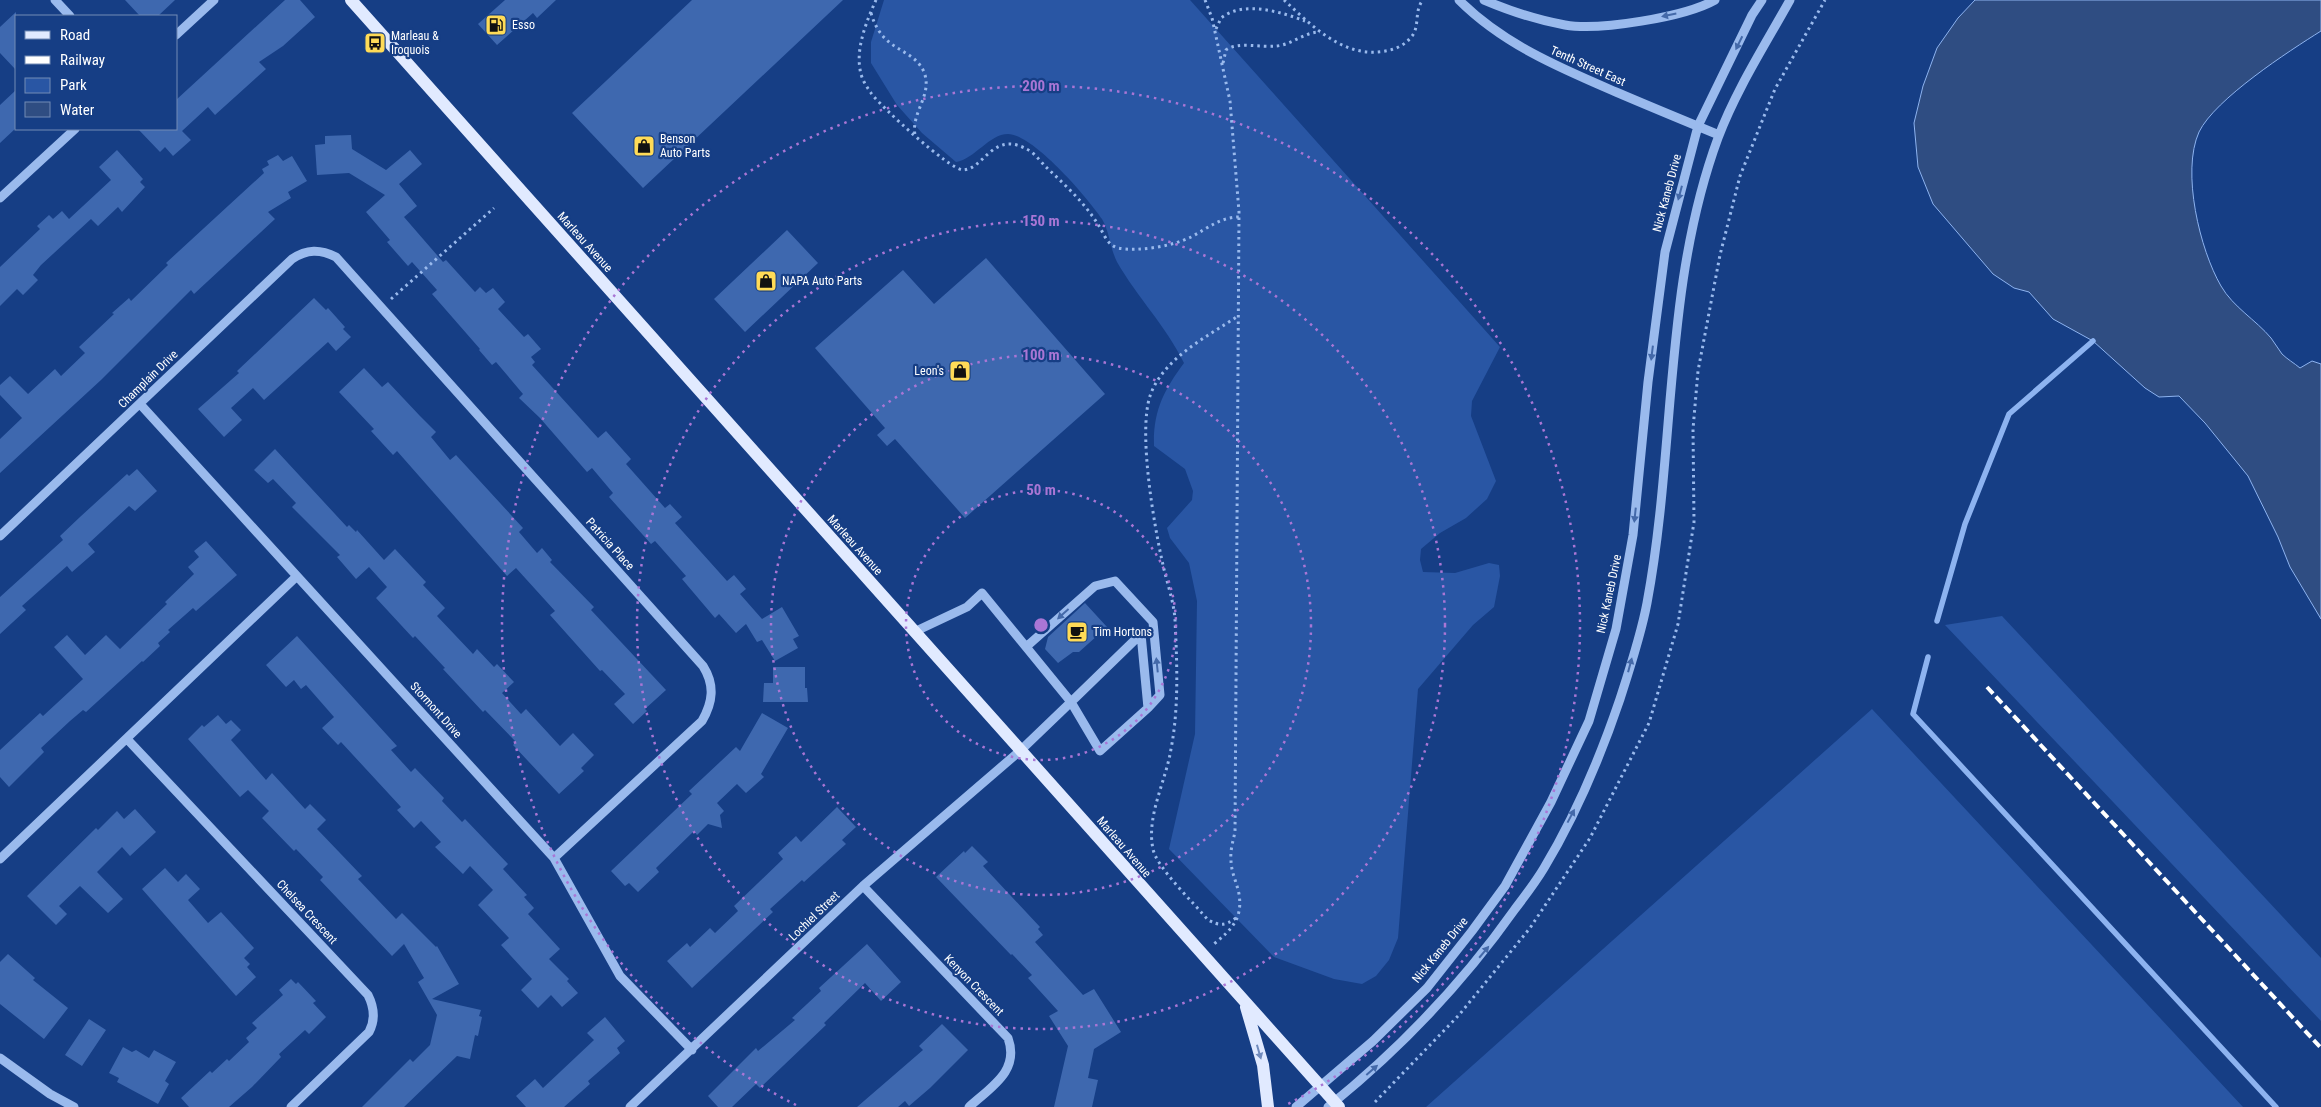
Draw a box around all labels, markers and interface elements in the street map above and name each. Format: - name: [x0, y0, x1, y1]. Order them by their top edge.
- one-way arrow: [1660, 12, 1676, 20]
- fuel station icon: Esso: [484, 13, 508, 37]
- legend: [15, 15, 178, 130]
- place label: Esso: [512, 18, 535, 32]
- text: Road: [60, 26, 90, 44]
- place label: Marleau & Iroquois: [391, 29, 439, 57]
- bus stop icon: Marleau & Iroquois: [363, 31, 387, 55]
- one-way arrow: [1734, 35, 1743, 50]
- street label: Tenth Street East: [1548, 43, 1628, 89]
- text: Railway: [60, 51, 105, 69]
- text: Park: [60, 76, 87, 94]
- text: 200 m: [1022, 77, 1060, 95]
- text: Water: [60, 101, 95, 119]
- place label: Benson Auto Parts: [660, 132, 710, 160]
- shop icon: Benson Auto Parts: [632, 134, 656, 158]
- street label: Nick Kaneb Drive: [1650, 152, 1684, 234]
- one-way arrow: [1676, 186, 1684, 201]
- street label: Marleau Avenue: [554, 209, 616, 275]
- text: 150 m: [1022, 212, 1060, 230]
- shop icon: NAPA Auto Parts: [754, 269, 778, 293]
- place label: NAPA Auto Parts: [782, 274, 862, 288]
- one-way arrow: [1648, 345, 1656, 361]
- text: 100 m: [1022, 346, 1060, 364]
- street label: Champlain Drive: [115, 347, 181, 411]
- shop icon: Leon's: [948, 359, 972, 383]
- place label: Leon's: [914, 364, 944, 378]
- text: 50 m: [1026, 481, 1056, 499]
- one-way arrow: [1631, 507, 1639, 523]
- street label: Marleau Avenue: [824, 512, 886, 578]
- street label: Patricia Place: [583, 515, 637, 573]
- street label: Nick Kaneb Drive: [1594, 553, 1624, 635]
- one-way arrow: [1057, 608, 1069, 620]
- centre of rings: [1032, 616, 1050, 634]
- cafe icon: Tim Hortons: [1065, 620, 1089, 644]
- place label: Tim Hortons: [1093, 625, 1152, 639]
- one-way arrow: [1153, 656, 1161, 672]
- one-way arrow: [1627, 657, 1635, 672]
- street label: Stormont Drive: [407, 679, 465, 741]
- one-way arrow: [1567, 809, 1575, 823]
- street label: Marleau Avenue: [1094, 814, 1154, 880]
- street label: Chelsea Crescent: [274, 877, 341, 947]
- street label: Lochiel Street: [786, 888, 843, 944]
- street label: Nick Kaneb Drive: [1409, 914, 1471, 986]
- one-way arrow: [1478, 946, 1489, 959]
- street label: Kenyon Crescent: [941, 952, 1007, 1019]
- one-way arrow: [1255, 1044, 1263, 1059]
- one-way arrow: [1365, 1064, 1378, 1075]

